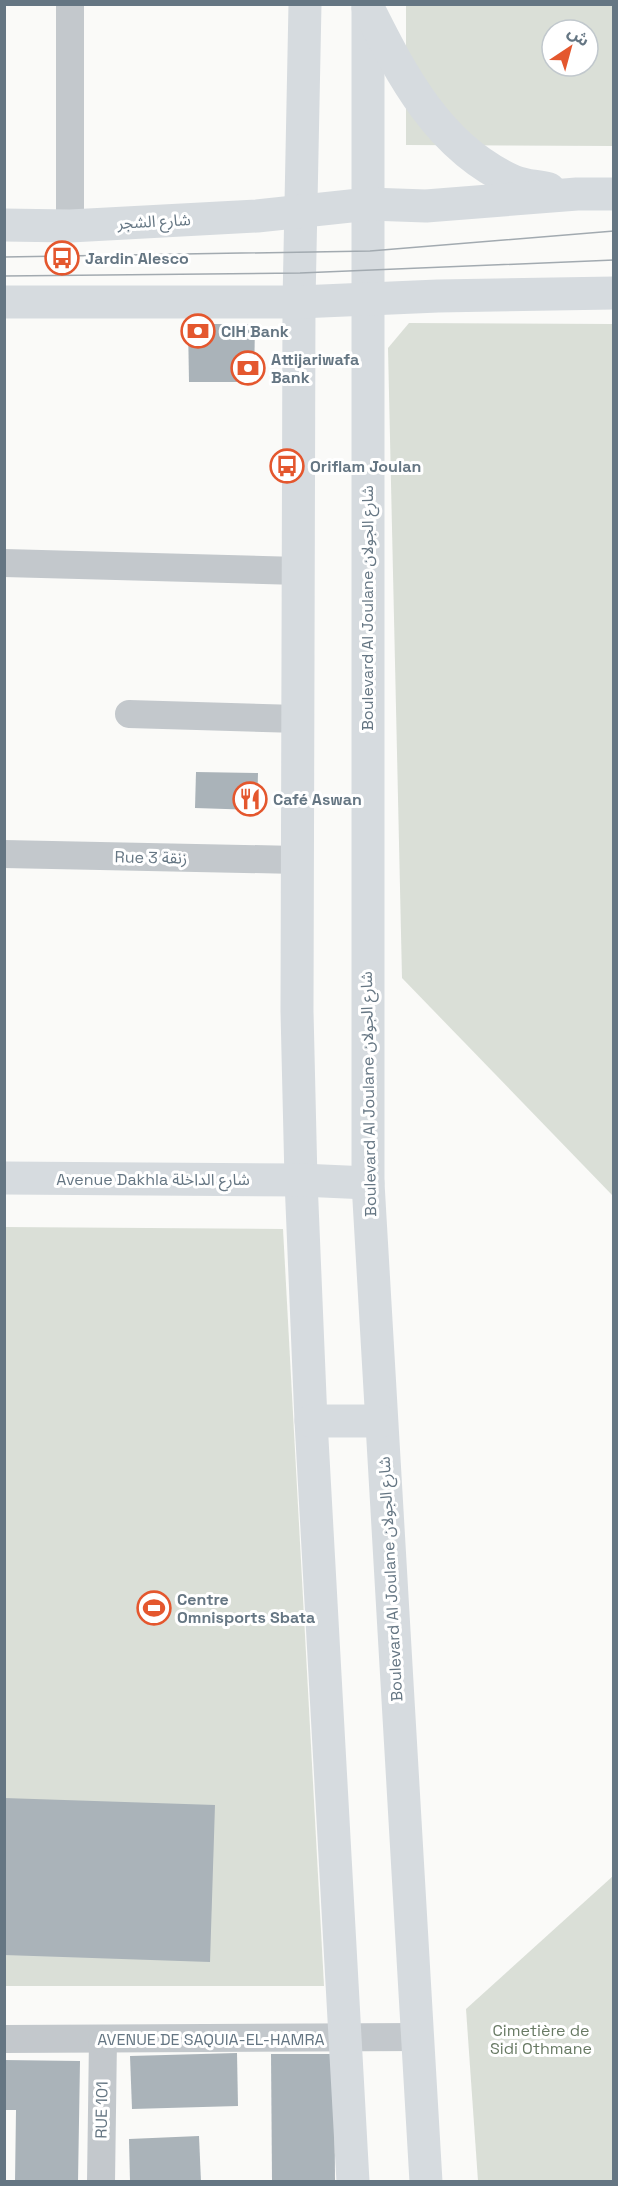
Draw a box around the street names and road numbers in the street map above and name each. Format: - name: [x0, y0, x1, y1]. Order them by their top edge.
- street label: شارع الشجر: [116, 209, 191, 236]
- street label: Boulevard Al Joulane شارع الجولان: [357, 485, 380, 731]
- street label: Rue 3 زنقة: [114, 846, 187, 869]
- street label: Boulevard Al Joulane شارع الجولان: [356, 971, 383, 1217]
- street label: Avenue Dakhla شارع الداخلة: [56, 1169, 250, 1192]
- street label: Boulevard Al Joulane شارع الجولان: [374, 1456, 409, 1702]
- street label: AVENUE DE SAQUIA-EL-HAMRA: [97, 2029, 325, 2050]
- street label: RUE 101: [90, 2081, 113, 2139]

